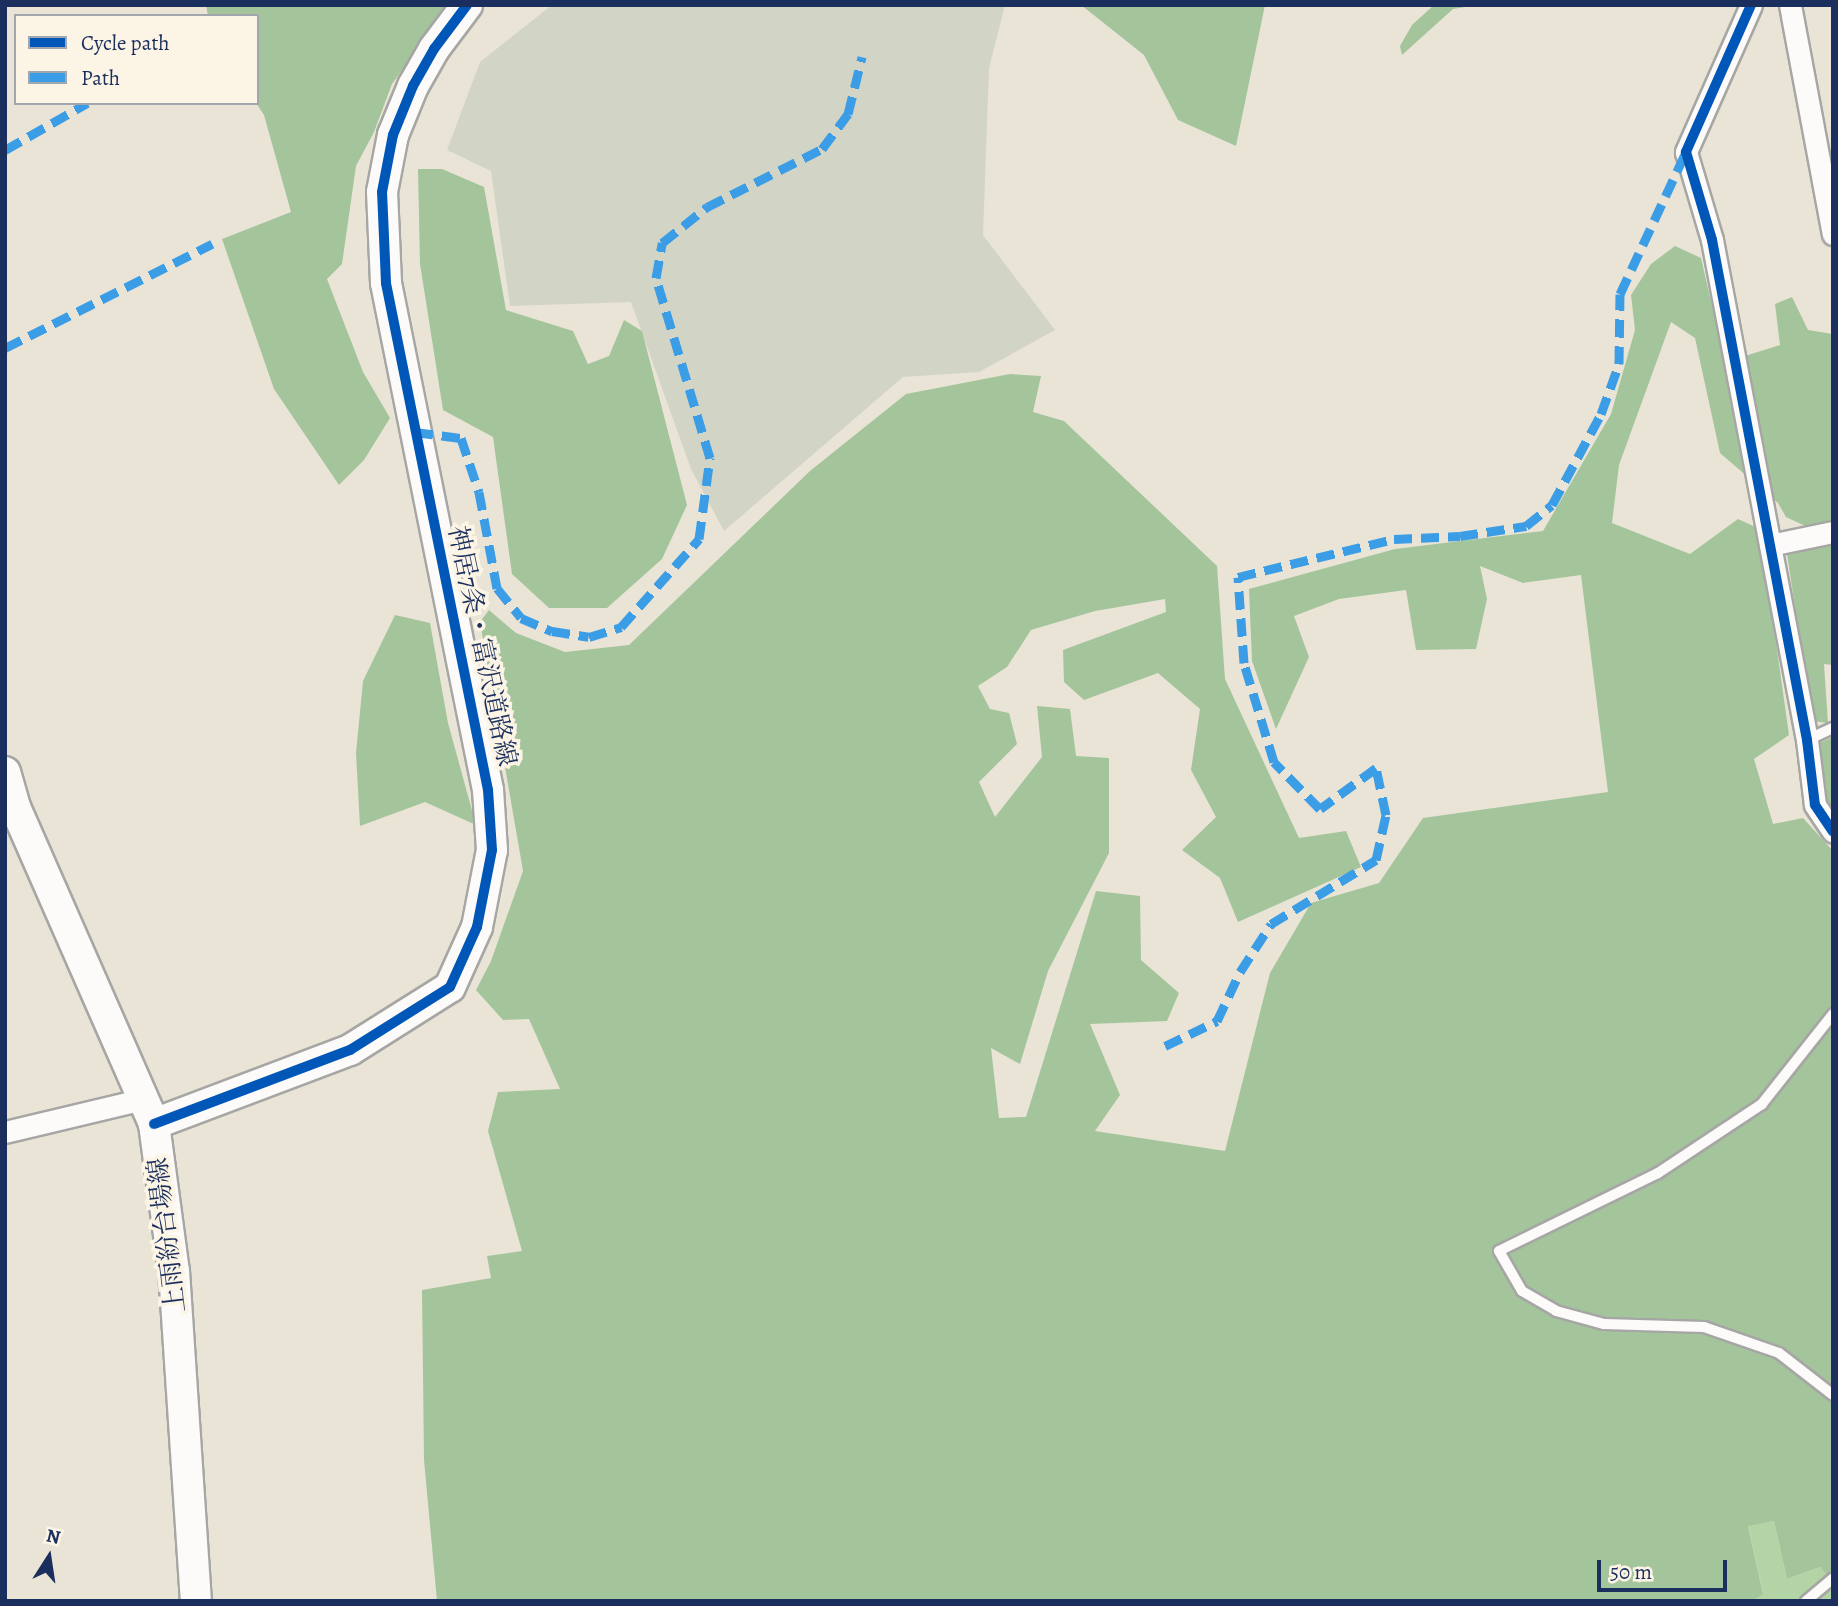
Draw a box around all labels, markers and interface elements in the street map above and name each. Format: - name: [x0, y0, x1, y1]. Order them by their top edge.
- legend: [14, 14, 259, 105]
- text: Cycle path: [81, 29, 170, 57]
- text: Path: [81, 64, 120, 92]
- street label: 神居7条・富沢道路線: [441, 523, 523, 769]
- street label: 上雨紛台場線: [142, 1156, 192, 1314]
- north arrow: [14, 1522, 84, 1592]
- text: N: [44, 1522, 63, 1551]
- scale bar: [1600, 1546, 1730, 1590]
- text: 50 m: [1610, 1558, 1652, 1586]

